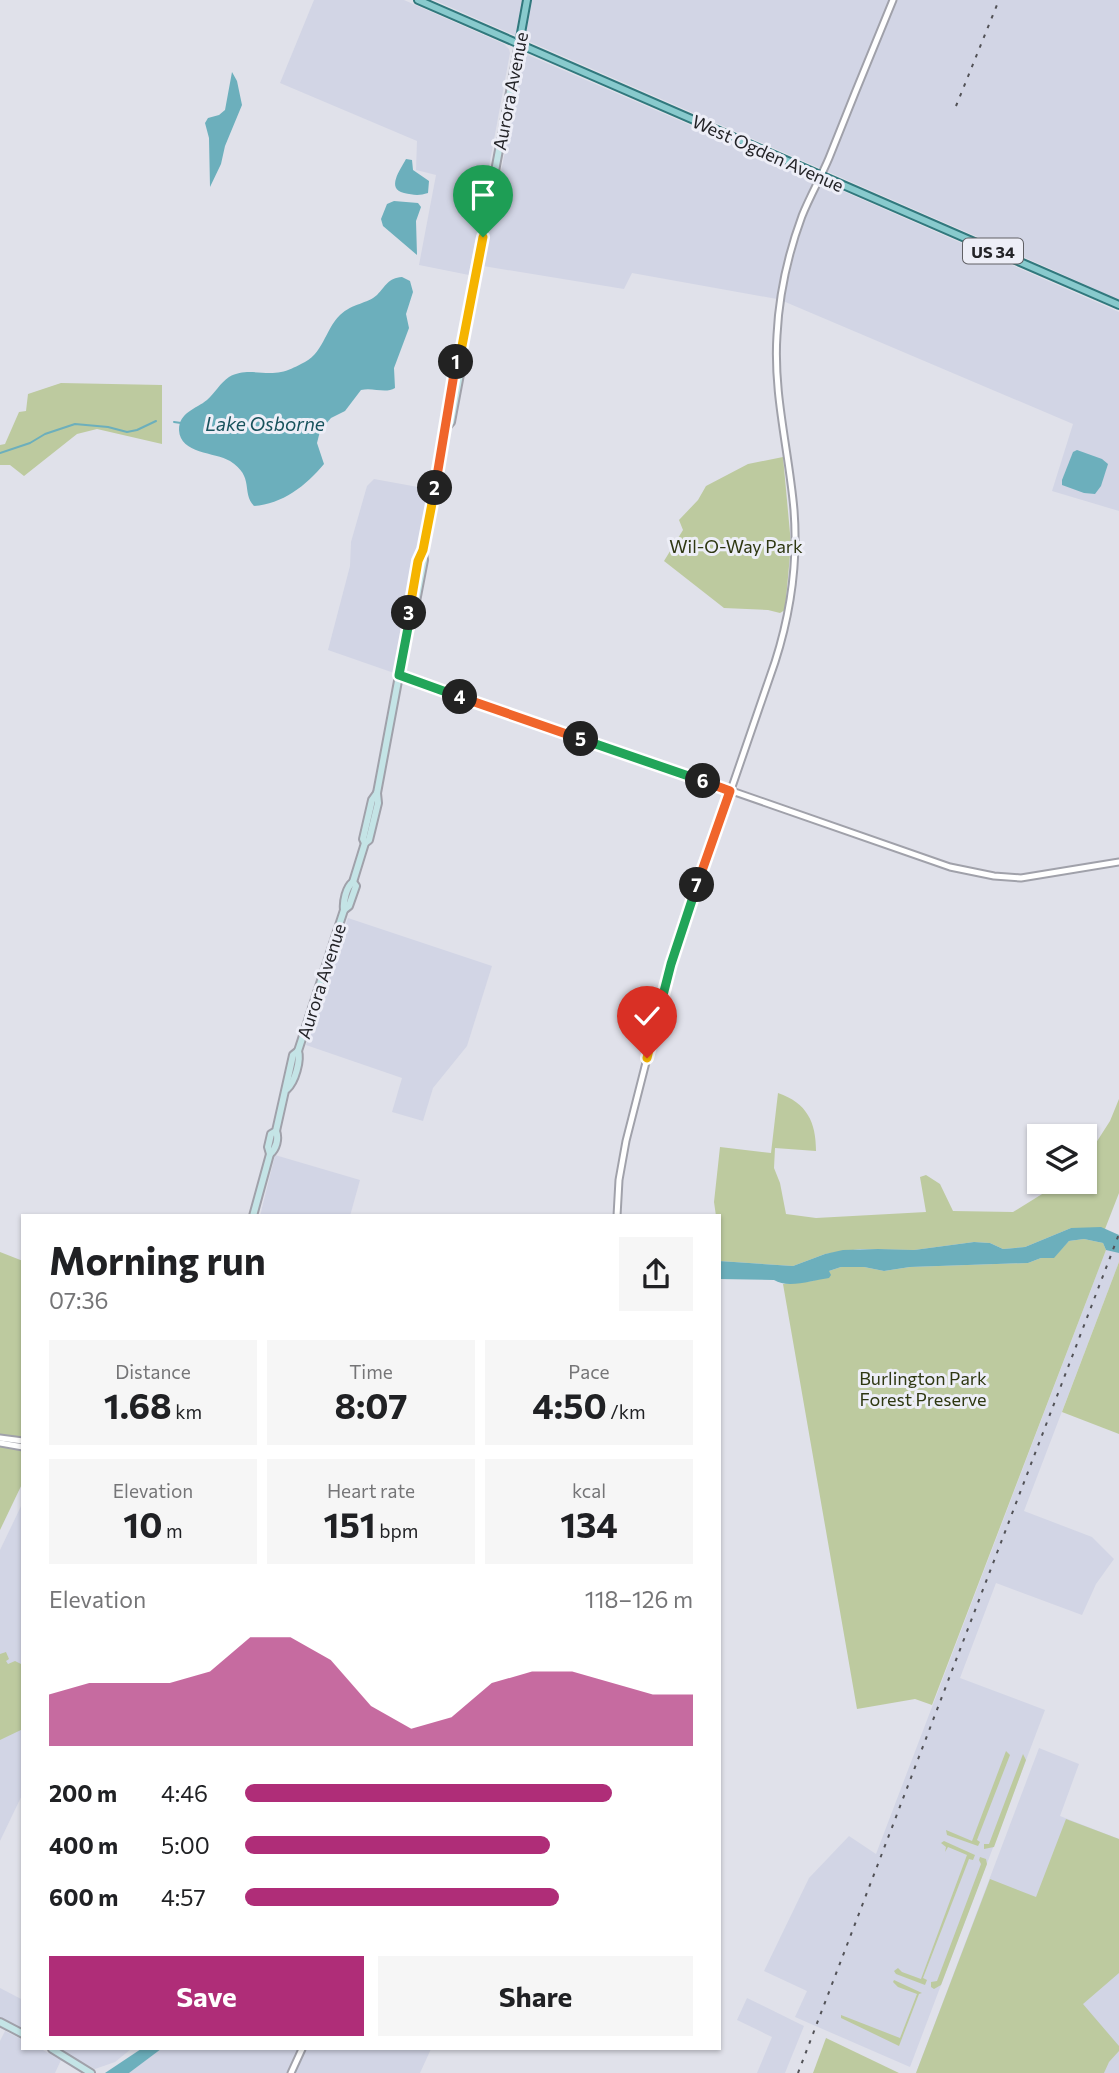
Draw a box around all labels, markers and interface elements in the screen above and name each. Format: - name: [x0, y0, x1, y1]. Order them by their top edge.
- street label: Aurora Avenue: [488, 30, 532, 152]
- street label: West Ogden Avenue: [689, 110, 847, 196]
- pin: [453, 165, 513, 237]
- icon: arrive: [464, 176, 502, 214]
- road number: US 34: [963, 238, 1023, 264]
- pin: 1: [438, 344, 474, 380]
- text: 1: [451, 350, 460, 373]
- water label: Lake Osborne: [205, 412, 325, 435]
- pin: 2: [418, 470, 452, 505]
- text: 2: [429, 476, 440, 499]
- park label: Wil-O-Way Park: [669, 535, 803, 557]
- pin: 3: [392, 596, 426, 630]
- text: 3: [403, 601, 414, 624]
- pin: 4: [442, 680, 477, 714]
- text: 4: [454, 685, 465, 708]
- pin: 5: [564, 722, 598, 756]
- text: 5: [575, 727, 586, 750]
- pin: 6: [686, 764, 720, 798]
- text: 6: [697, 769, 708, 792]
- pin: 7: [680, 868, 714, 903]
- text: 7: [691, 873, 702, 896]
- street label: Aurora Avenue: [292, 921, 350, 1041]
- pin: [617, 986, 677, 1058]
- icon: check: [628, 997, 666, 1035]
- map controls: [1027, 1124, 1097, 1194]
- button: layers: [1027, 1124, 1097, 1194]
- text: Morning run: [49, 1236, 266, 1283]
- button: share: [619, 1237, 693, 1311]
- text: 07:36: [49, 1286, 109, 1314]
- text: Distance: [115, 1360, 191, 1383]
- text: Time: [349, 1360, 393, 1383]
- text: Pace: [568, 1360, 610, 1383]
- park label: Burlington Park Forest Preserve: [859, 1367, 987, 1410]
- text: 1.68: [104, 1383, 172, 1426]
- text: 8:07: [334, 1383, 408, 1426]
- text: 4:50: [532, 1383, 607, 1426]
- text: km: [172, 1400, 202, 1423]
- text: /km: [607, 1400, 646, 1423]
- text: Elevation: [113, 1479, 193, 1502]
- text: Heart rate: [327, 1479, 415, 1502]
- text: kcal: [572, 1479, 606, 1502]
- text: 10: [123, 1502, 162, 1545]
- text: 151: [324, 1502, 376, 1545]
- text: 134: [560, 1502, 618, 1545]
- text: m: [162, 1519, 183, 1542]
- text: bpm: [376, 1519, 418, 1542]
- text: Elevation: [49, 1585, 146, 1613]
- text: 118–126 m: [585, 1585, 693, 1613]
- text: 200 m: [49, 1779, 117, 1807]
- text: 4:46: [161, 1779, 208, 1807]
- text: 400 m: [49, 1831, 118, 1859]
- text: 5:00: [161, 1831, 210, 1859]
- text: 600 m: [49, 1883, 118, 1911]
- text: 4:57: [161, 1883, 206, 1911]
- button: Save: [49, 1956, 364, 2036]
- button: Share: [378, 1956, 693, 2036]

